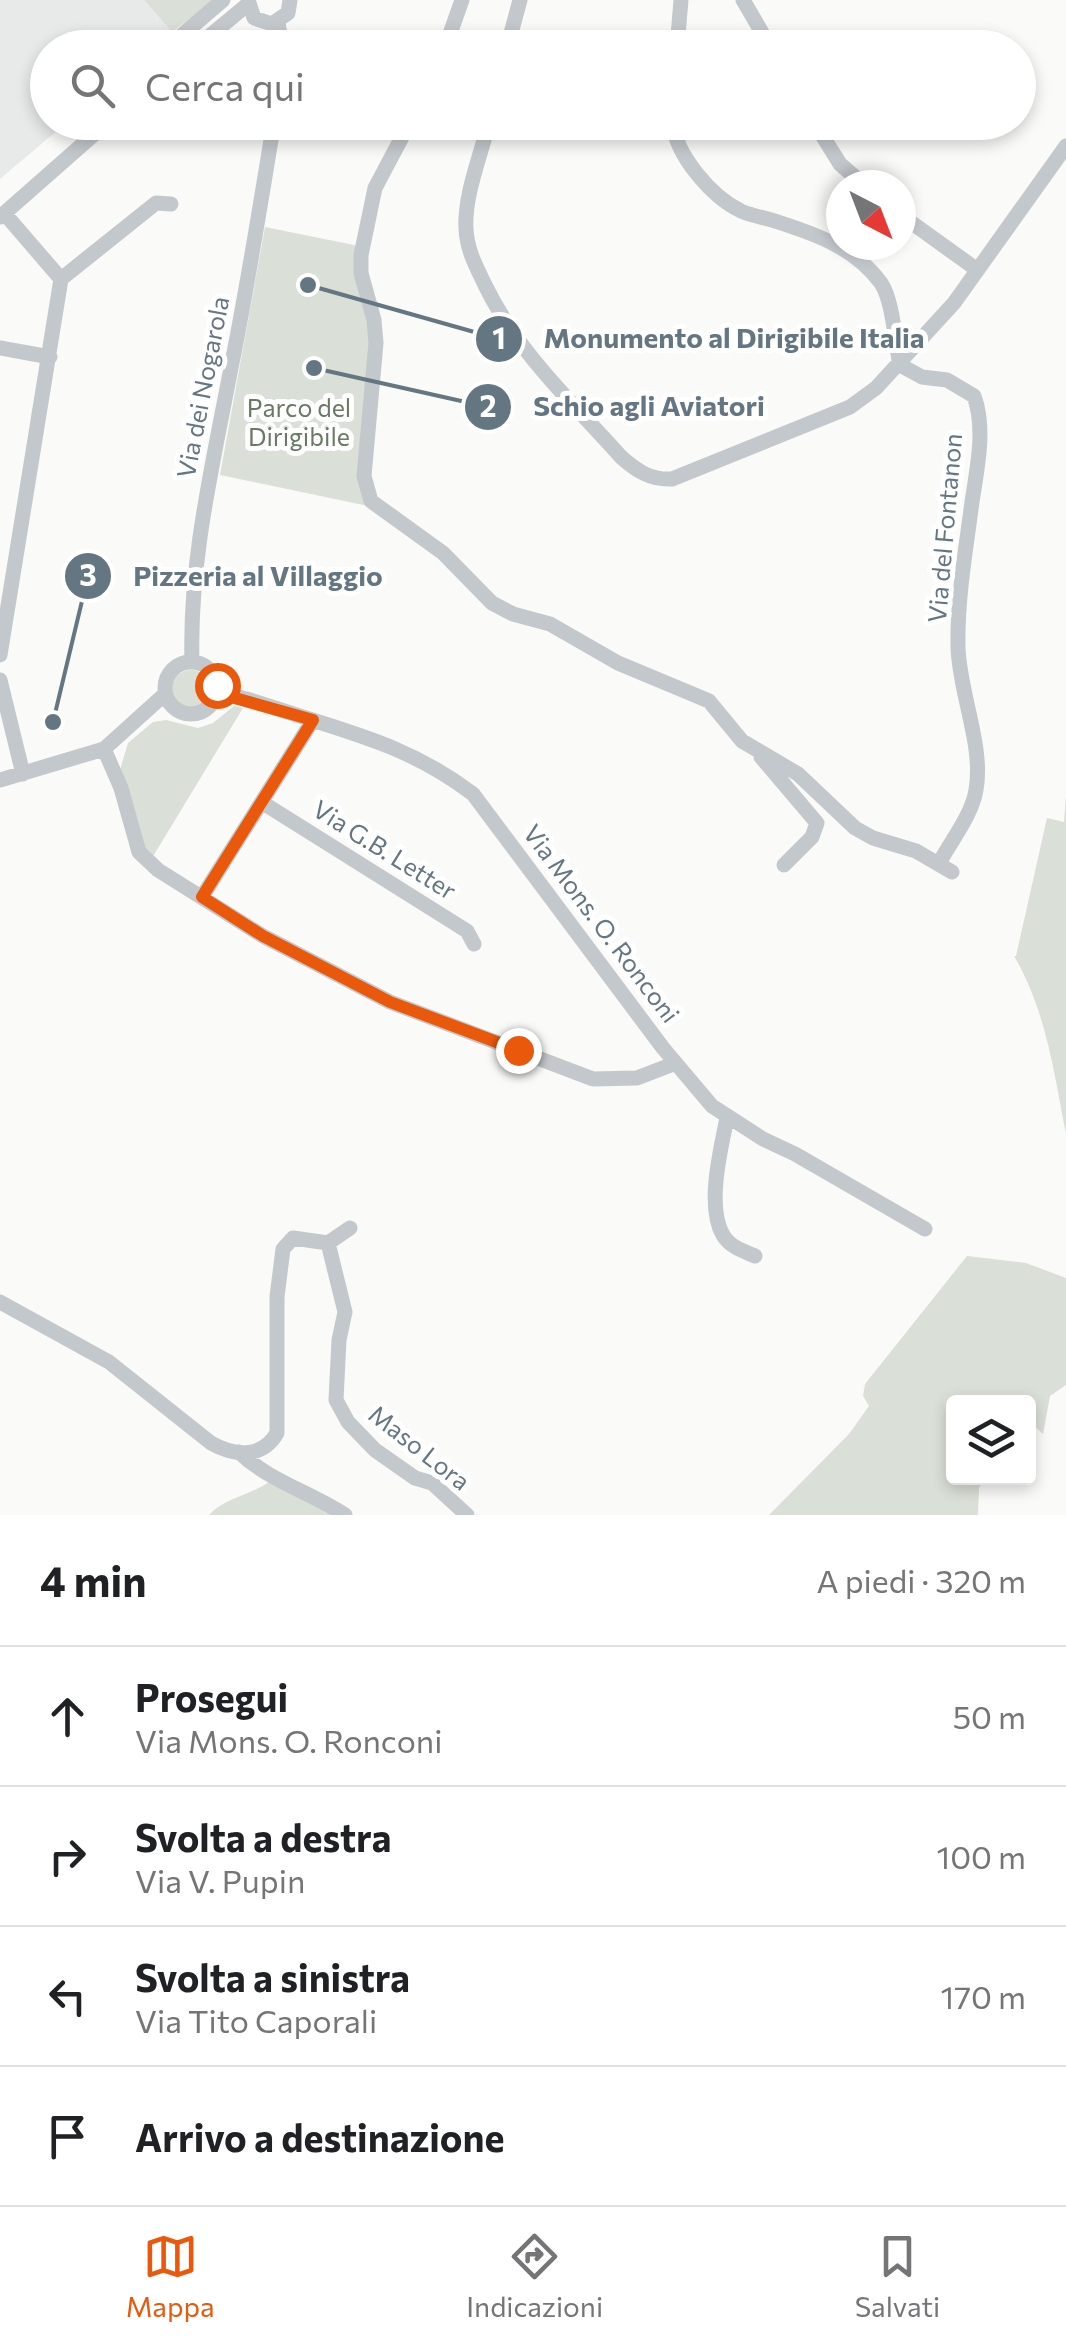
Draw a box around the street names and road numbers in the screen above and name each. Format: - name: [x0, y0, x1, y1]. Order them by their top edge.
- street label: Via dei Nogarola: [170, 294, 234, 480]
- street label: Via del Fontanon: [921, 432, 967, 624]
- street label: Via G.B. Letter: [308, 793, 462, 905]
- street label: Via Mons. O. Ronconi: [518, 818, 686, 1028]
- street label: Maso Lora: [364, 1398, 476, 1496]

